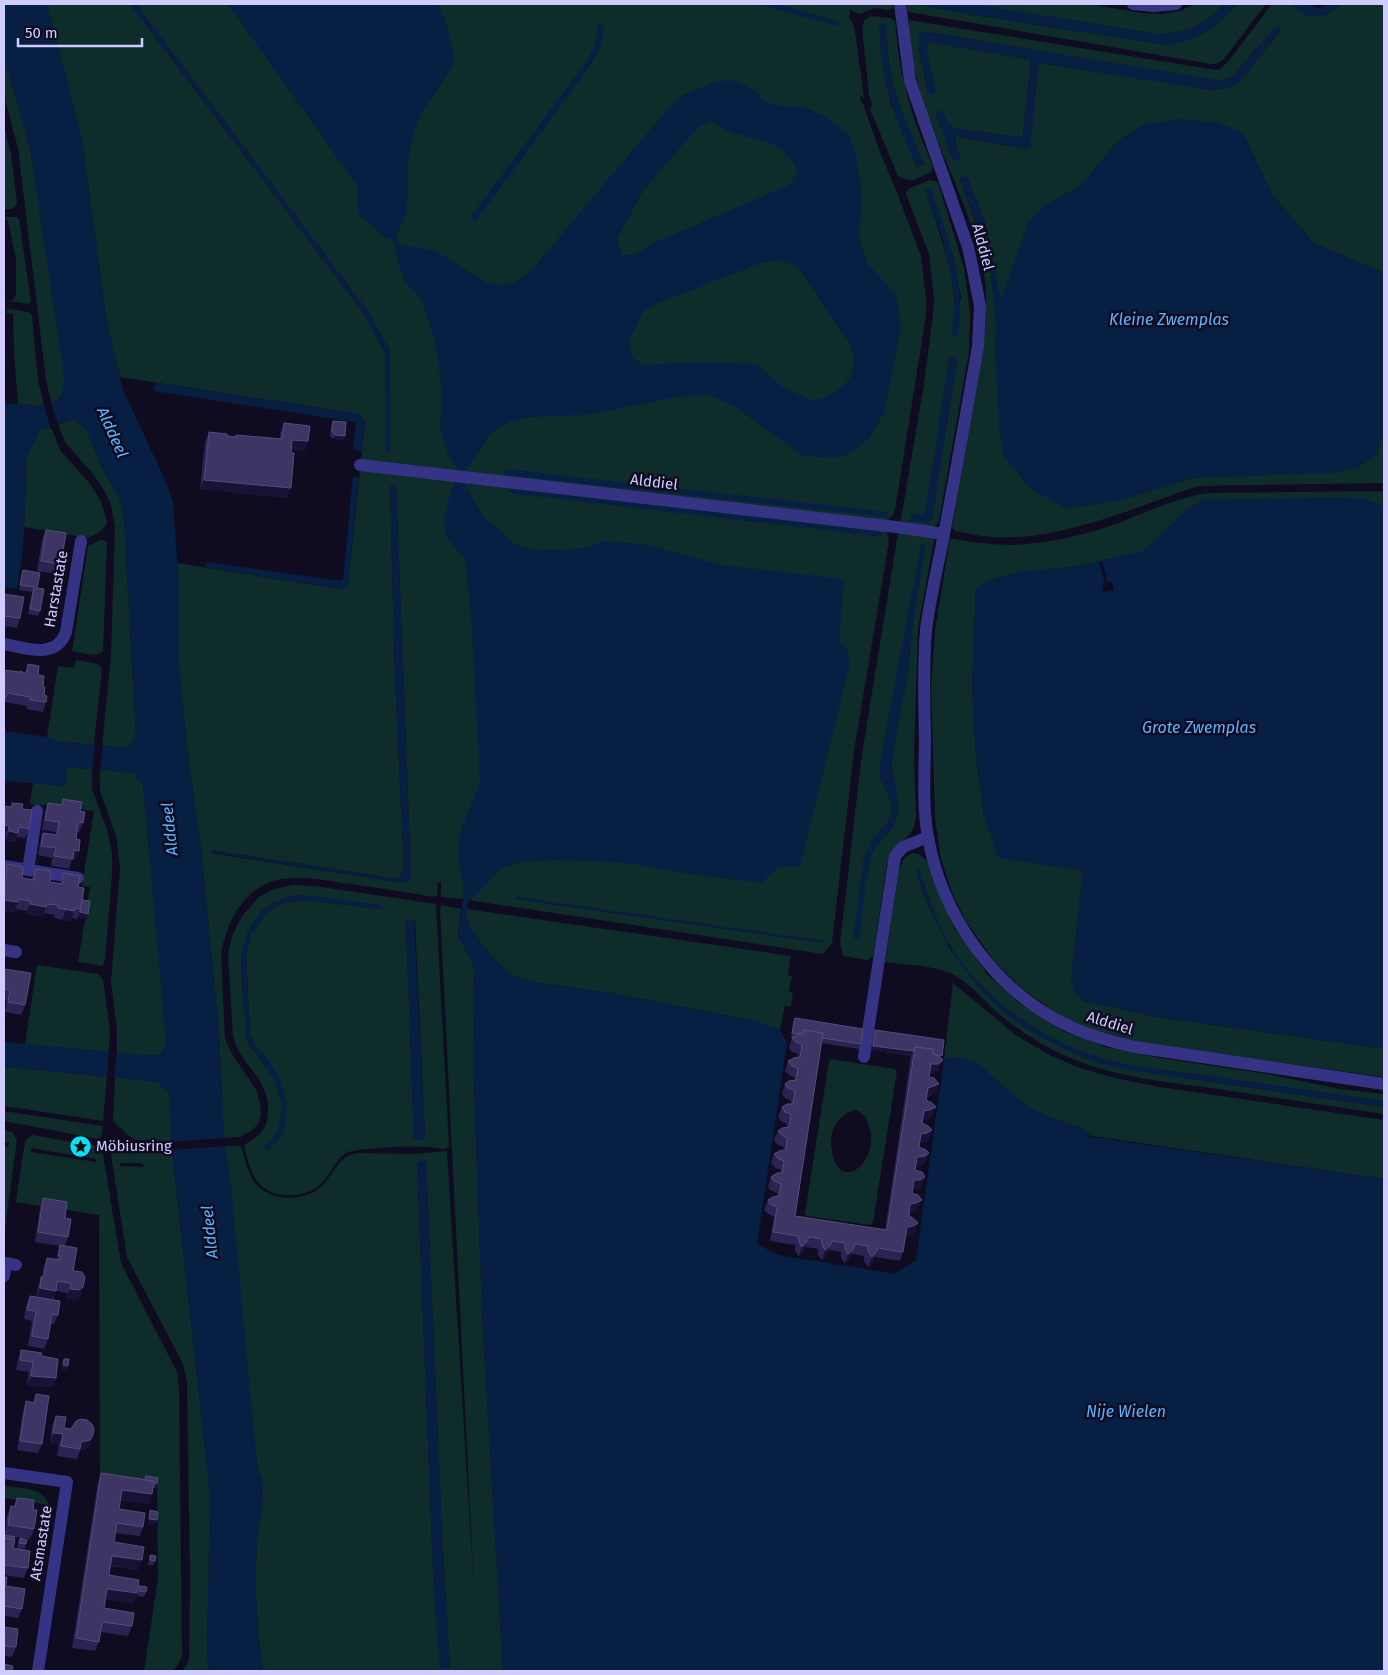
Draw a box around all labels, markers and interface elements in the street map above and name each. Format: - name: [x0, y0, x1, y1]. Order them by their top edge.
- scale bar: [18, 15, 141, 47]
- text: 50 m: [25, 24, 58, 42]
- street label: Alddiel: [968, 222, 998, 273]
- water label: Kleine Zwemplas: [1109, 310, 1229, 329]
- water label: Alddeel: [93, 403, 132, 460]
- street label: Alddiel: [629, 470, 679, 494]
- street label: Harstastate: [40, 549, 72, 629]
- water label: Grote Zwemplas: [1142, 718, 1256, 737]
- water label: Alddeel: [157, 801, 182, 858]
- street label: Alddiel: [1085, 1007, 1136, 1039]
- place icon: Möbiusring: [68, 1134, 92, 1158]
- place label: Möbiusring: [96, 1137, 172, 1155]
- water label: Alddeel: [197, 1204, 222, 1261]
- water label: Nije Wielen: [1086, 1402, 1166, 1421]
- street label: Atsmastate: [26, 1504, 56, 1582]

